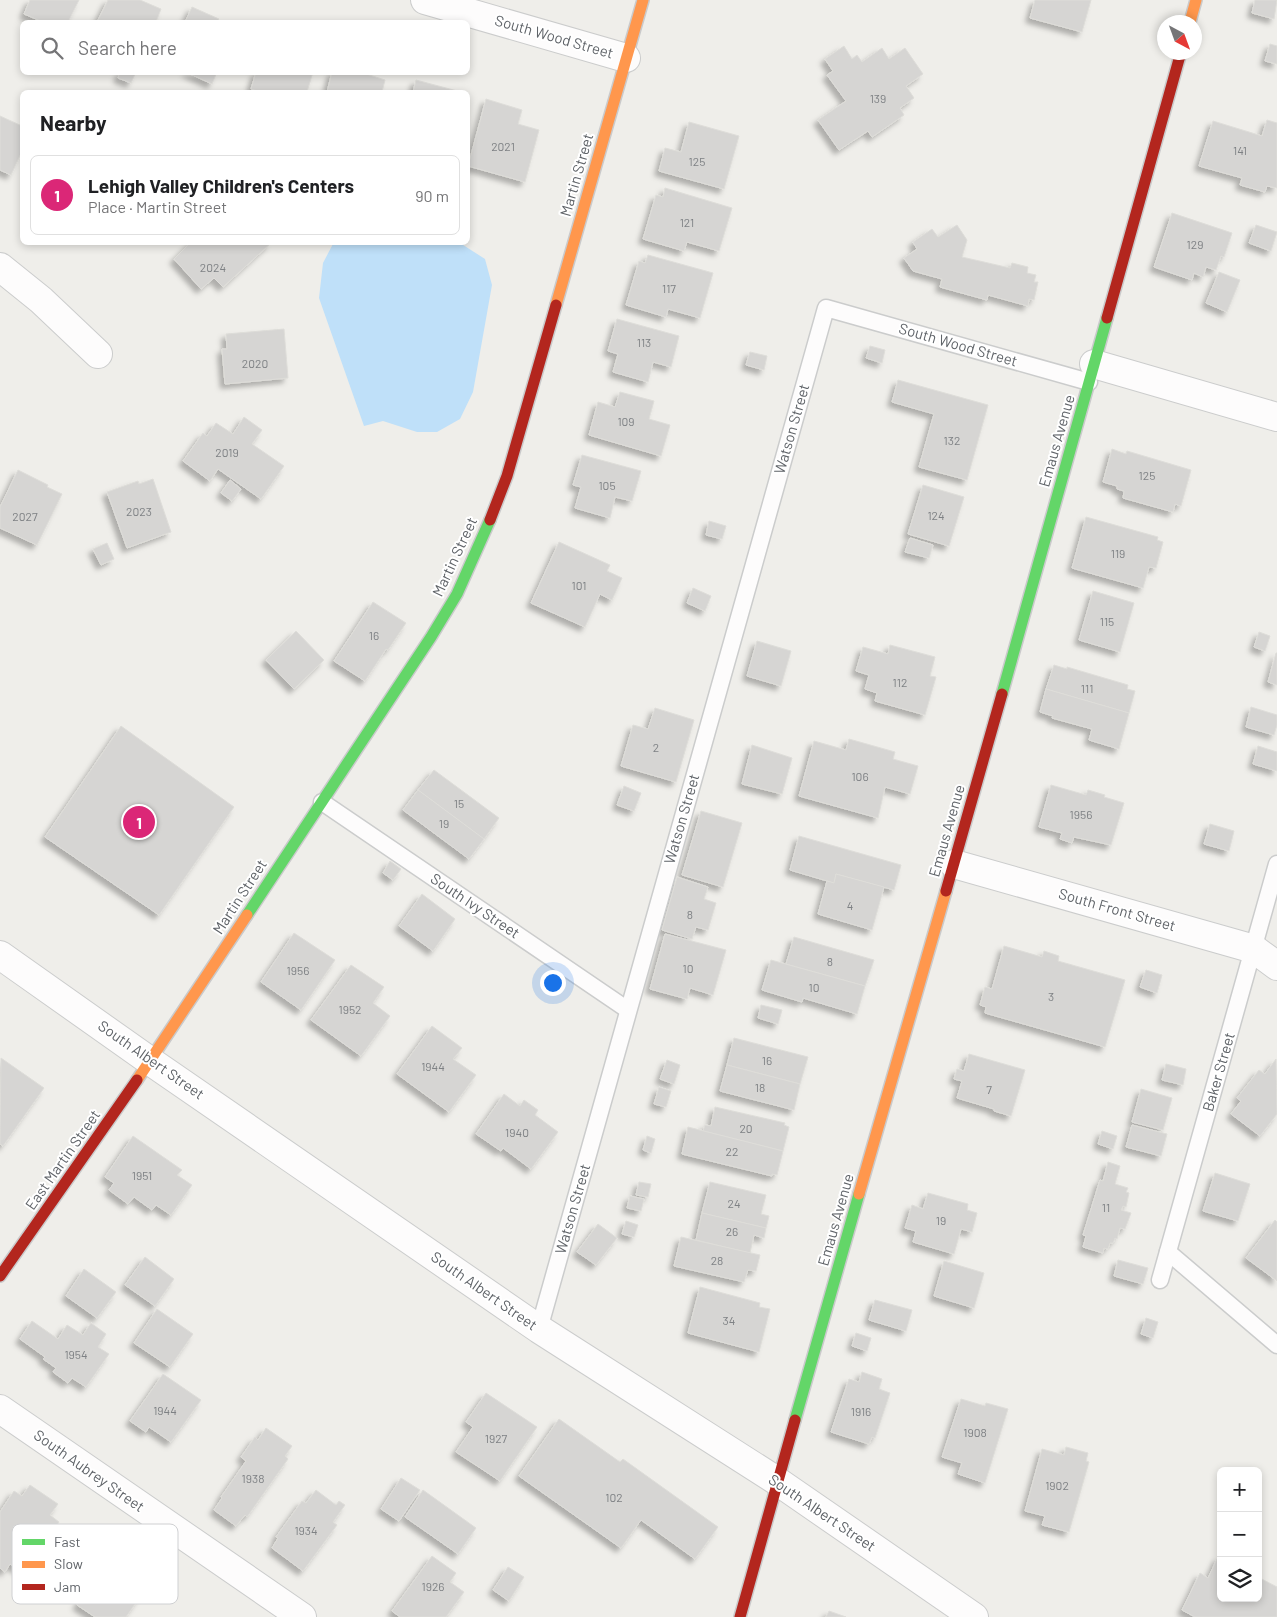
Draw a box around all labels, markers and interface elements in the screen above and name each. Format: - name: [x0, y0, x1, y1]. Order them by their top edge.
- street label: South Wood Street: [493, 11, 616, 62]
- north arrow: [1157, 15, 1202, 60]
- search box: [20, 20, 470, 75]
- icon: search: [38, 34, 66, 62]
- text: Search here: [78, 36, 177, 59]
- house number: 139: [870, 91, 886, 105]
- text: Nearby: [40, 110, 106, 135]
- street label: Martin Street: [556, 131, 596, 218]
- house number: 2021: [491, 139, 515, 153]
- house number: 141: [1233, 143, 1247, 157]
- house number: 125: [689, 154, 705, 168]
- text: Lehigh Valley Children's Centers: [88, 174, 354, 197]
- text: 1: [54, 186, 60, 205]
- text: 90 m: [415, 186, 449, 205]
- text: Place · Martin Street: [88, 197, 227, 216]
- house number: 121: [680, 215, 694, 229]
- house number: 129: [1187, 237, 1203, 251]
- house number: 2024: [200, 260, 226, 274]
- house number: 117: [662, 281, 676, 295]
- street label: South Wood Street: [897, 319, 1020, 370]
- house number: 113: [637, 335, 651, 349]
- house number: 2020: [242, 356, 268, 370]
- street label: Watson Street: [770, 382, 813, 476]
- street label: Emaus Avenue: [1034, 393, 1078, 489]
- house number: 109: [617, 414, 635, 428]
- house number: 132: [944, 433, 960, 447]
- house number: 2019: [215, 445, 239, 459]
- house number: 125: [1139, 468, 1155, 482]
- house number: 105: [598, 478, 616, 492]
- house number: 2023: [126, 504, 152, 518]
- house number: 124: [927, 508, 945, 522]
- house number: 2027: [12, 509, 38, 523]
- street label: Martin Street: [428, 514, 480, 599]
- house number: 119: [1111, 546, 1125, 560]
- house number: 101: [572, 578, 586, 592]
- house number: 115: [1100, 614, 1114, 628]
- house number: 16: [369, 628, 379, 642]
- house number: 112: [893, 675, 907, 689]
- house number: 111: [1081, 681, 1093, 695]
- house number: 2: [653, 740, 659, 754]
- house number: 106: [851, 769, 869, 783]
- street label: Watson Street: [660, 772, 703, 866]
- street label: Emaus Avenue: [924, 783, 968, 879]
- house number: 15: [454, 796, 464, 810]
- pin: 1: [123, 803, 155, 841]
- house number: 1956: [1070, 807, 1092, 821]
- house number: 19: [439, 816, 449, 830]
- street label: Martin Street: [208, 856, 270, 937]
- street label: South Ivy Street: [428, 869, 523, 942]
- street label: South Front Street: [1057, 884, 1178, 934]
- house number: 4: [847, 898, 853, 912]
- house number: 8: [687, 907, 693, 921]
- house number: 8: [827, 954, 833, 968]
- house number: 10: [683, 961, 693, 975]
- house number: 1956: [287, 963, 309, 977]
- your location: [540, 970, 566, 996]
- house number: 10: [809, 980, 819, 994]
- house number: 3: [1048, 989, 1054, 1003]
- house number: 1952: [338, 1002, 362, 1016]
- street label: South Albert Street: [95, 1016, 208, 1102]
- street label: Baker Street: [1198, 1030, 1238, 1113]
- house number: 16: [762, 1053, 772, 1067]
- house number: 1944: [421, 1059, 445, 1073]
- house number: 18: [755, 1080, 765, 1094]
- house number: 7: [986, 1082, 992, 1096]
- street label: East Martin Street: [21, 1106, 103, 1213]
- house number: 20: [739, 1121, 753, 1135]
- house number: 1940: [505, 1125, 529, 1139]
- house number: 22: [726, 1144, 738, 1158]
- street label: Watson Street: [551, 1162, 594, 1256]
- house number: 1951: [132, 1168, 152, 1182]
- street label: Emaus Avenue: [813, 1172, 857, 1268]
- house number: 24: [727, 1196, 741, 1210]
- house number: 11: [1102, 1200, 1110, 1214]
- house number: 19: [936, 1213, 946, 1227]
- house number: 26: [726, 1224, 738, 1238]
- street label: South Albert Street: [428, 1247, 541, 1333]
- house number: 28: [711, 1253, 723, 1267]
- house number: 34: [723, 1313, 735, 1327]
- house number: 1954: [64, 1347, 88, 1361]
- house number: 1944: [153, 1403, 177, 1417]
- house number: 1916: [851, 1404, 871, 1418]
- street label: South Aubrey Street: [31, 1425, 148, 1515]
- house number: 1908: [963, 1425, 987, 1439]
- house number: 1927: [485, 1431, 508, 1445]
- map controls: [1217, 1467, 1262, 1602]
- button: +: [1217, 1467, 1262, 1512]
- street label: South Albert Street: [766, 1470, 880, 1555]
- house number: 1938: [242, 1471, 264, 1485]
- house number: 1902: [1045, 1478, 1069, 1492]
- house number: 102: [605, 1490, 623, 1504]
- button: −: [1217, 1512, 1262, 1557]
- house number: 1934: [294, 1523, 318, 1537]
- legend: [12, 1524, 178, 1604]
- text: Fast: [54, 1533, 80, 1550]
- text: Slow: [54, 1555, 83, 1572]
- button: layers: [1217, 1557, 1262, 1602]
- text: Jam: [54, 1578, 81, 1595]
- house number: 1926: [421, 1579, 445, 1593]

